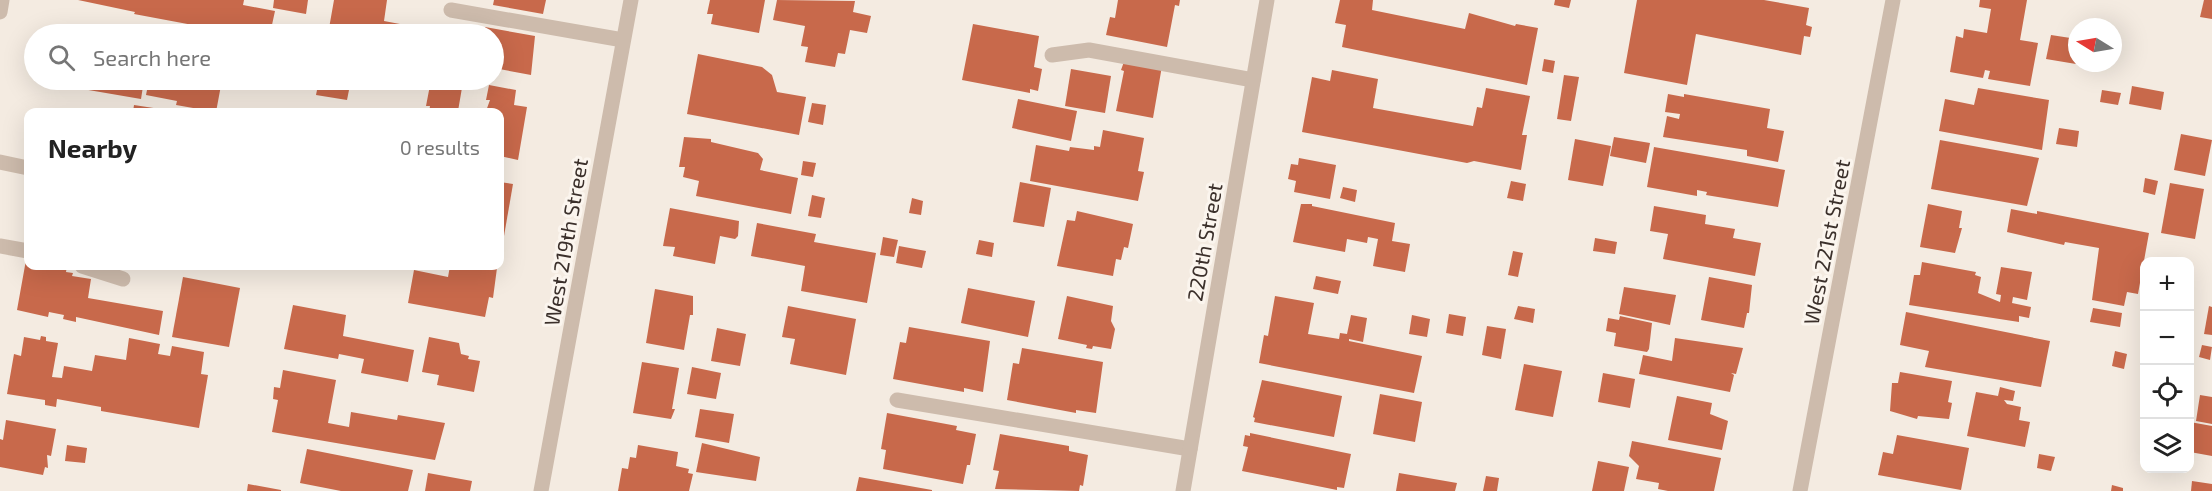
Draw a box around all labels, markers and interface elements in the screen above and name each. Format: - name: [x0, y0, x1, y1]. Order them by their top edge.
- north arrow: [2068, 18, 2122, 72]
- search box: [24, 24, 504, 90]
- icon: search: [45, 41, 78, 74]
- text: Search here: [93, 44, 211, 70]
- text: Nearby: [48, 132, 137, 163]
- text: 0 results: [400, 135, 480, 159]
- street label: West 219th Street: [538, 156, 592, 328]
- street label: West 221st Street: [1798, 157, 1854, 327]
- street label: 220th Street: [1181, 181, 1227, 303]
- map controls: [2140, 257, 2194, 473]
- button: +: [2140, 257, 2194, 311]
- button: −: [2140, 311, 2194, 365]
- button: locate: [2140, 365, 2194, 419]
- button: layers: [2140, 419, 2194, 473]

